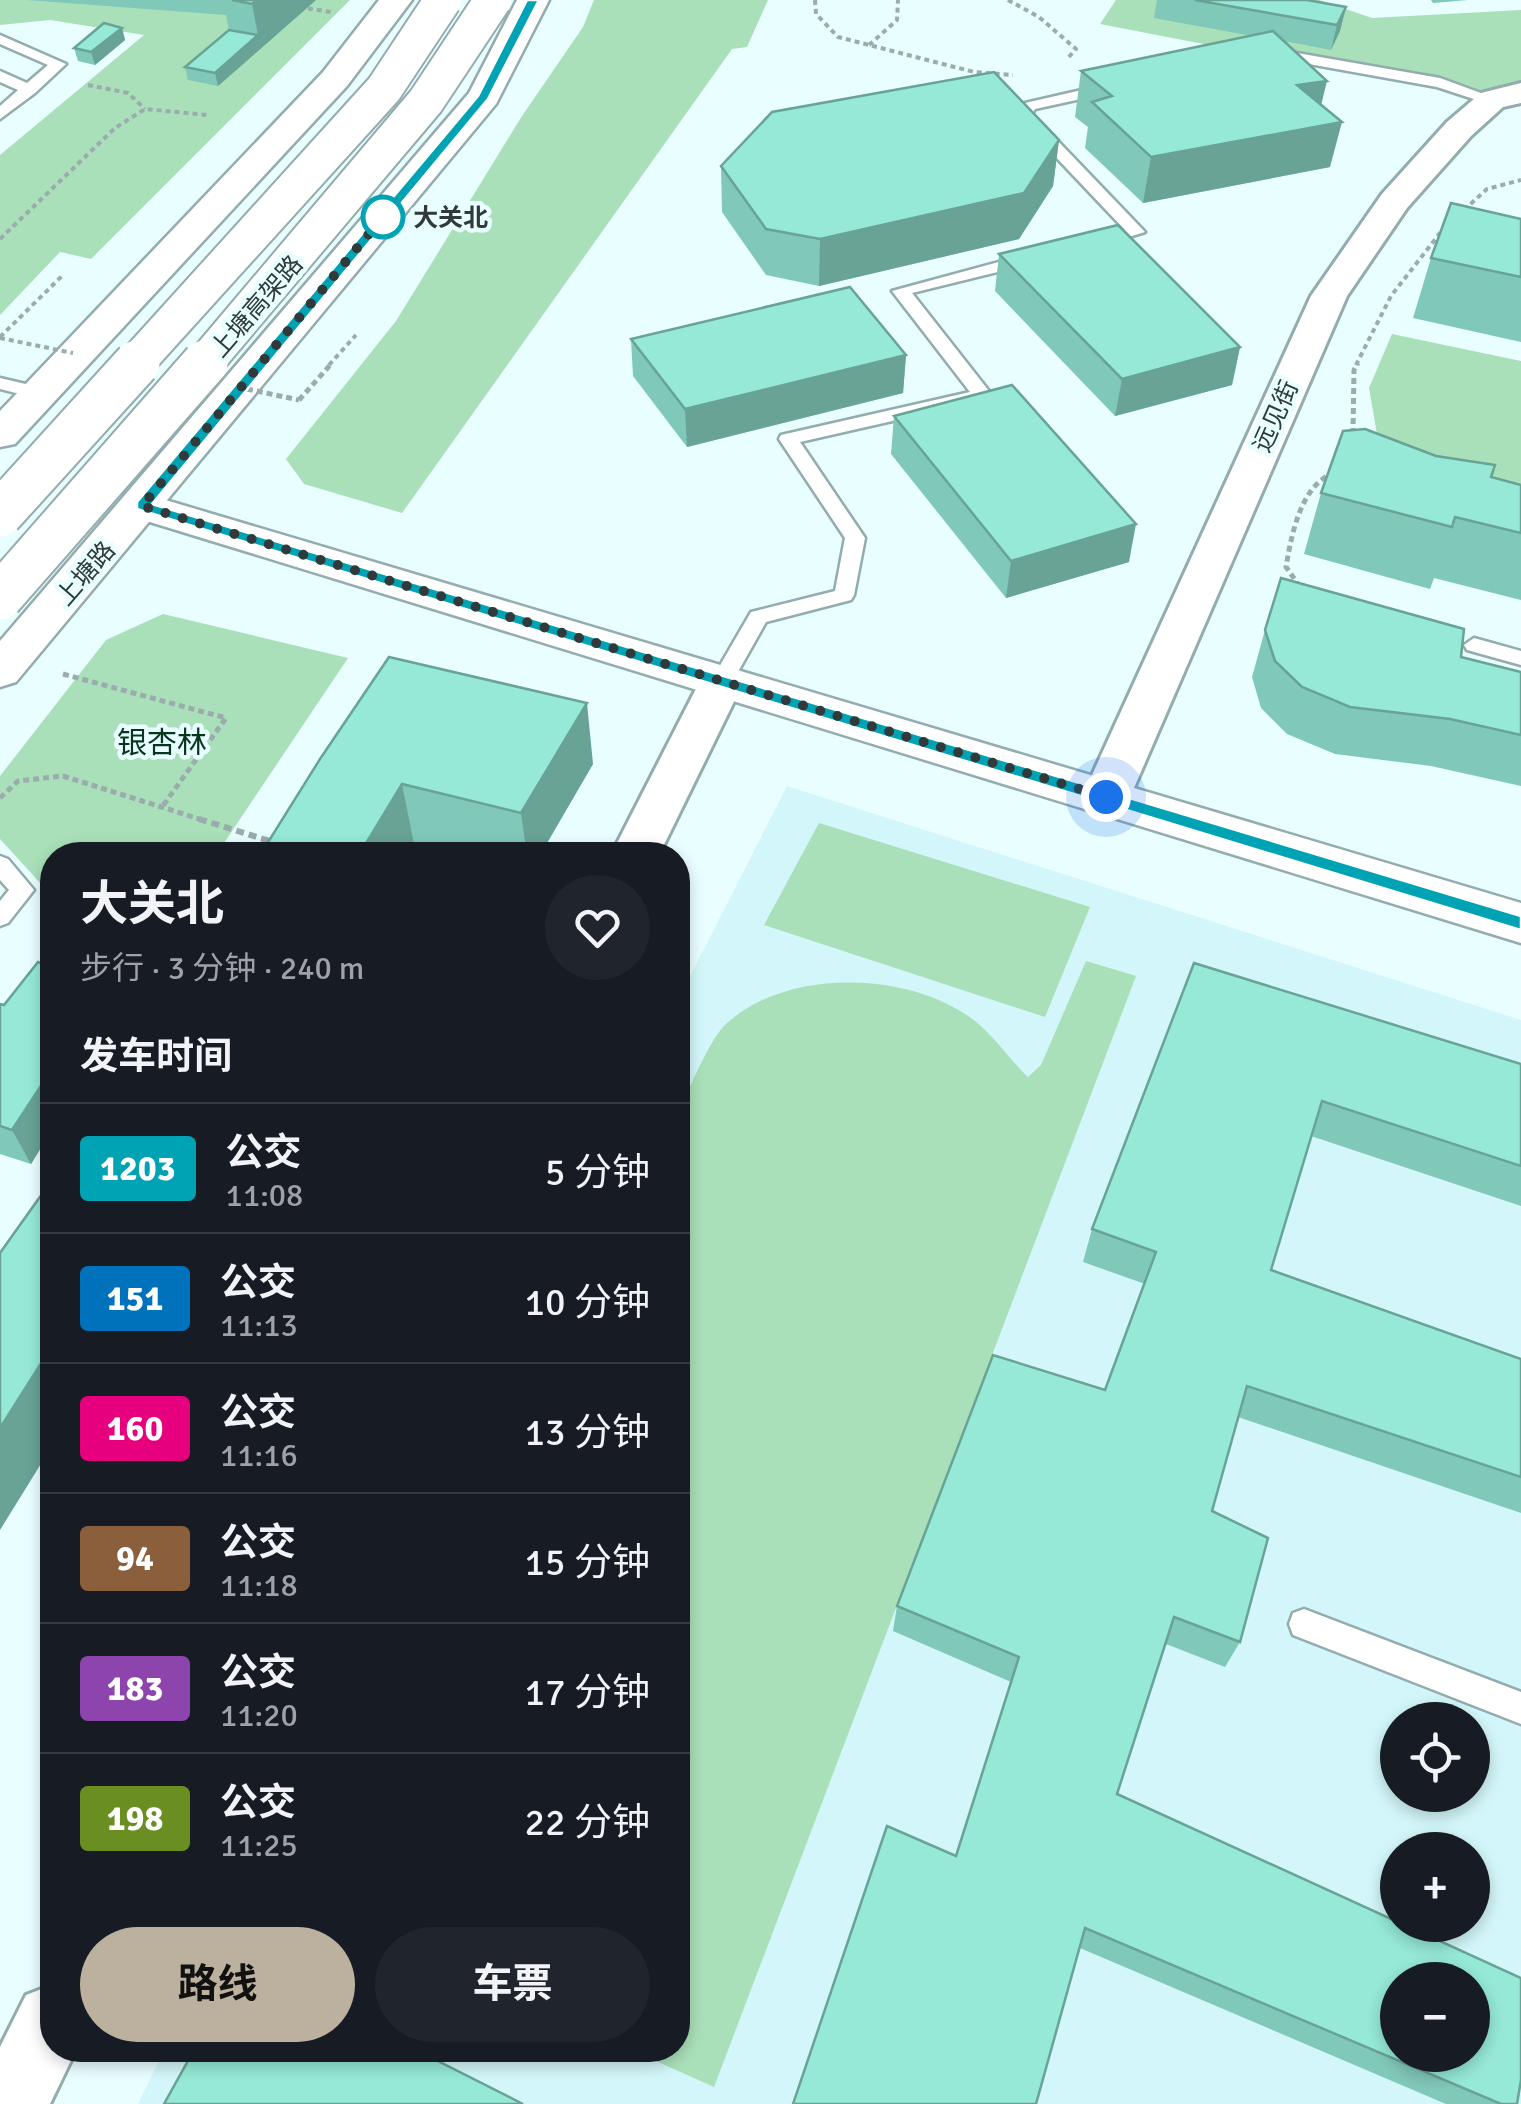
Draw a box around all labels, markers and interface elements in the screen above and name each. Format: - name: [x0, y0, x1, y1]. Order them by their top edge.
- marker: 大关北: [362, 196, 404, 238]
- place label: 大关北: [413, 202, 488, 233]
- street label: 上塘高架路: [204, 249, 309, 364]
- street label: 远见街: [1246, 376, 1305, 457]
- street label: 上塘路: [49, 535, 122, 612]
- park label: 银杏林: [117, 725, 207, 762]
- your location: [1081, 772, 1131, 822]
- text: 大关北: [80, 875, 224, 934]
- button: heart: [545, 875, 650, 980]
- text: 步行 · 3 分钟 · 240 m: [80, 949, 364, 988]
- text: 发车时间: [80, 1033, 232, 1080]
- text: 公交: [226, 1129, 302, 1176]
- text: 1203: [100, 1147, 176, 1190]
- text: 5 分钟: [545, 1149, 650, 1196]
- text: 11:08: [226, 1176, 303, 1215]
- text: 公交: [220, 1259, 296, 1306]
- text: 151: [107, 1277, 163, 1320]
- text: 10 分钟: [525, 1279, 650, 1326]
- text: 11:13: [220, 1306, 298, 1345]
- text: 公交: [220, 1389, 296, 1436]
- text: 160: [107, 1407, 163, 1450]
- text: 13 分钟: [525, 1409, 650, 1456]
- text: 11:16: [220, 1436, 298, 1475]
- text: 公交: [220, 1519, 296, 1566]
- text: 94: [116, 1537, 154, 1580]
- text: 15 分钟: [525, 1539, 650, 1586]
- text: 11:18: [220, 1566, 298, 1605]
- text: 公交: [220, 1649, 296, 1696]
- text: 183: [107, 1667, 163, 1710]
- text: 17 分钟: [525, 1669, 650, 1716]
- text: 11:20: [220, 1696, 298, 1735]
- map controls: [1380, 1702, 1490, 2072]
- button: locate: [1380, 1702, 1490, 1812]
- text: 公交: [220, 1779, 296, 1826]
- text: 198: [107, 1797, 163, 1840]
- text: 22 分钟: [525, 1799, 650, 1846]
- text: 11:25: [220, 1826, 298, 1865]
- button: +: [1380, 1832, 1490, 1942]
- button: 路线: [80, 1927, 355, 2042]
- button: 车票: [375, 1927, 650, 2042]
- button: −: [1380, 1962, 1490, 2072]

